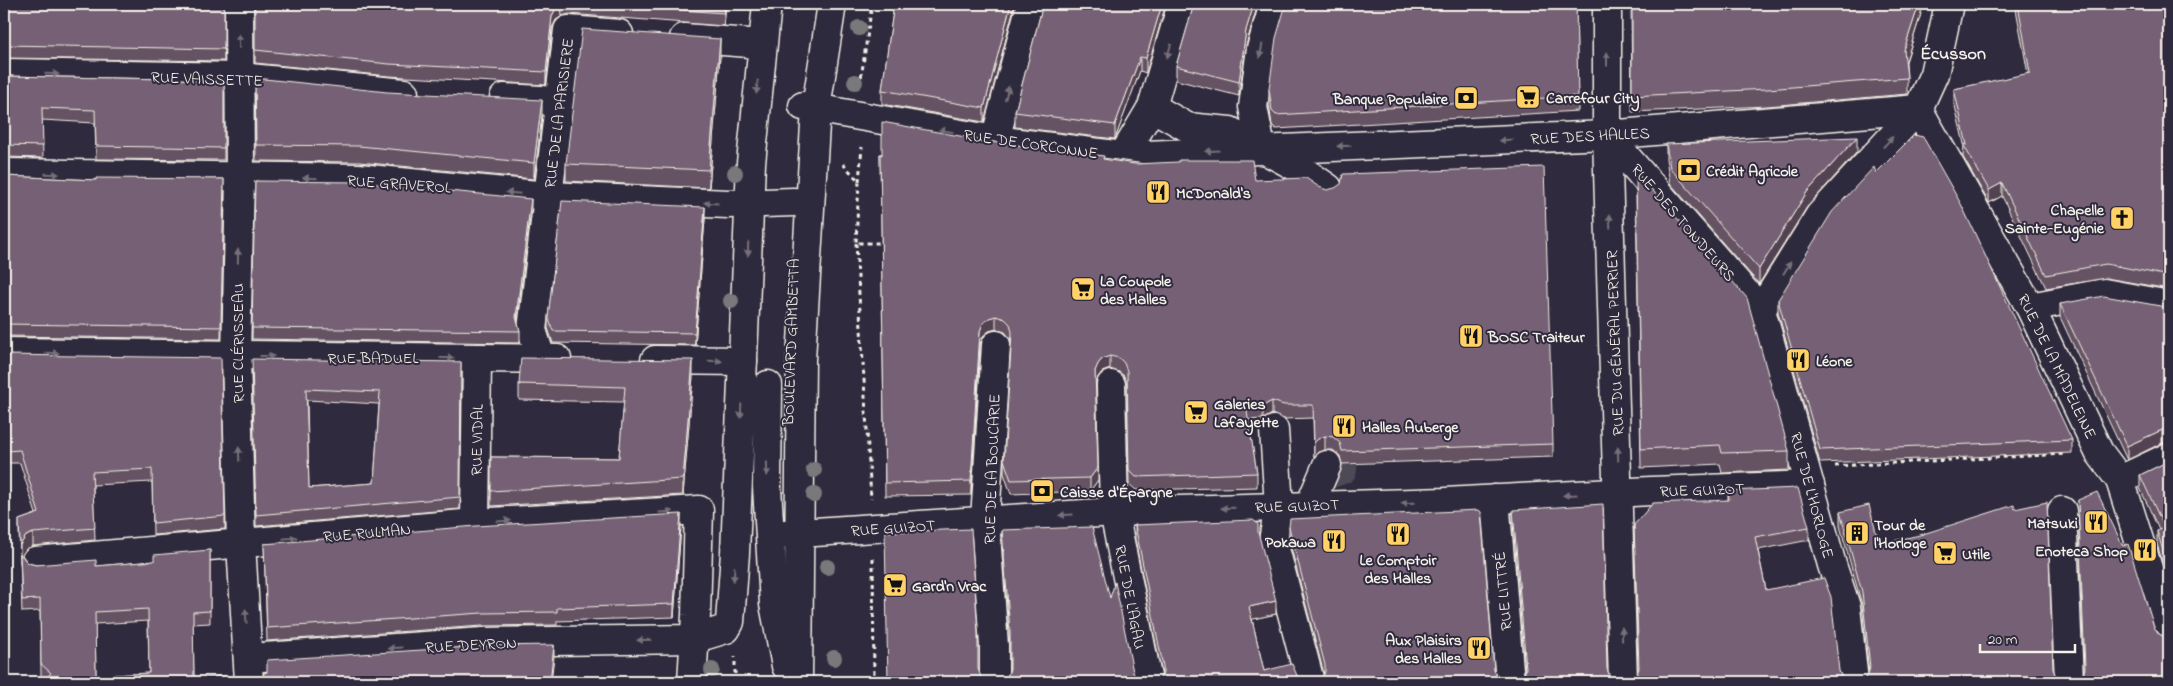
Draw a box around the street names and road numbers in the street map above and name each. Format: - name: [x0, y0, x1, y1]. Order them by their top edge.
- street label: RUE DE LA PARISIERE: [539, 37, 581, 190]
- street label: RUE VAISSETTE: [151, 66, 263, 94]
- street label: RUE DES HALLES: [1530, 122, 1650, 152]
- street label: RUE DE CORCONNE: [962, 124, 1099, 166]
- street label: RUE DES TONDEURS: [1624, 159, 1741, 288]
- street label: RUE GRAVEROL: [346, 169, 452, 201]
- street label: RUE DU GÉNÉRAL PERRIER: [1601, 250, 1631, 436]
- street label: BOULEVARD GAMBETTA: [777, 258, 807, 427]
- street label: RUE CLÉRISSEAU: [227, 283, 251, 403]
- street label: RUE DE LA MADELEINE: [2011, 290, 2102, 443]
- street label: RUE BADUEL: [328, 347, 418, 371]
- street label: RUE DE LA BOUCARIE: [978, 394, 1008, 545]
- street label: RUE VIDAL: [465, 404, 491, 476]
- street label: RUE DE L'HORLOGE: [1783, 430, 1839, 561]
- street label: RUE GUIZOT: [1659, 478, 1745, 504]
- street label: RUE GUIZOT: [1254, 494, 1340, 520]
- street label: RUE GUIZOT: [850, 514, 936, 544]
- street label: RUE RULMAN: [322, 518, 412, 550]
- street label: RUE DE L'AGAU: [1107, 543, 1151, 651]
- street label: RUE LITTRÉ: [1489, 550, 1519, 631]
- street label: RUE DEYRON: [425, 632, 518, 660]

